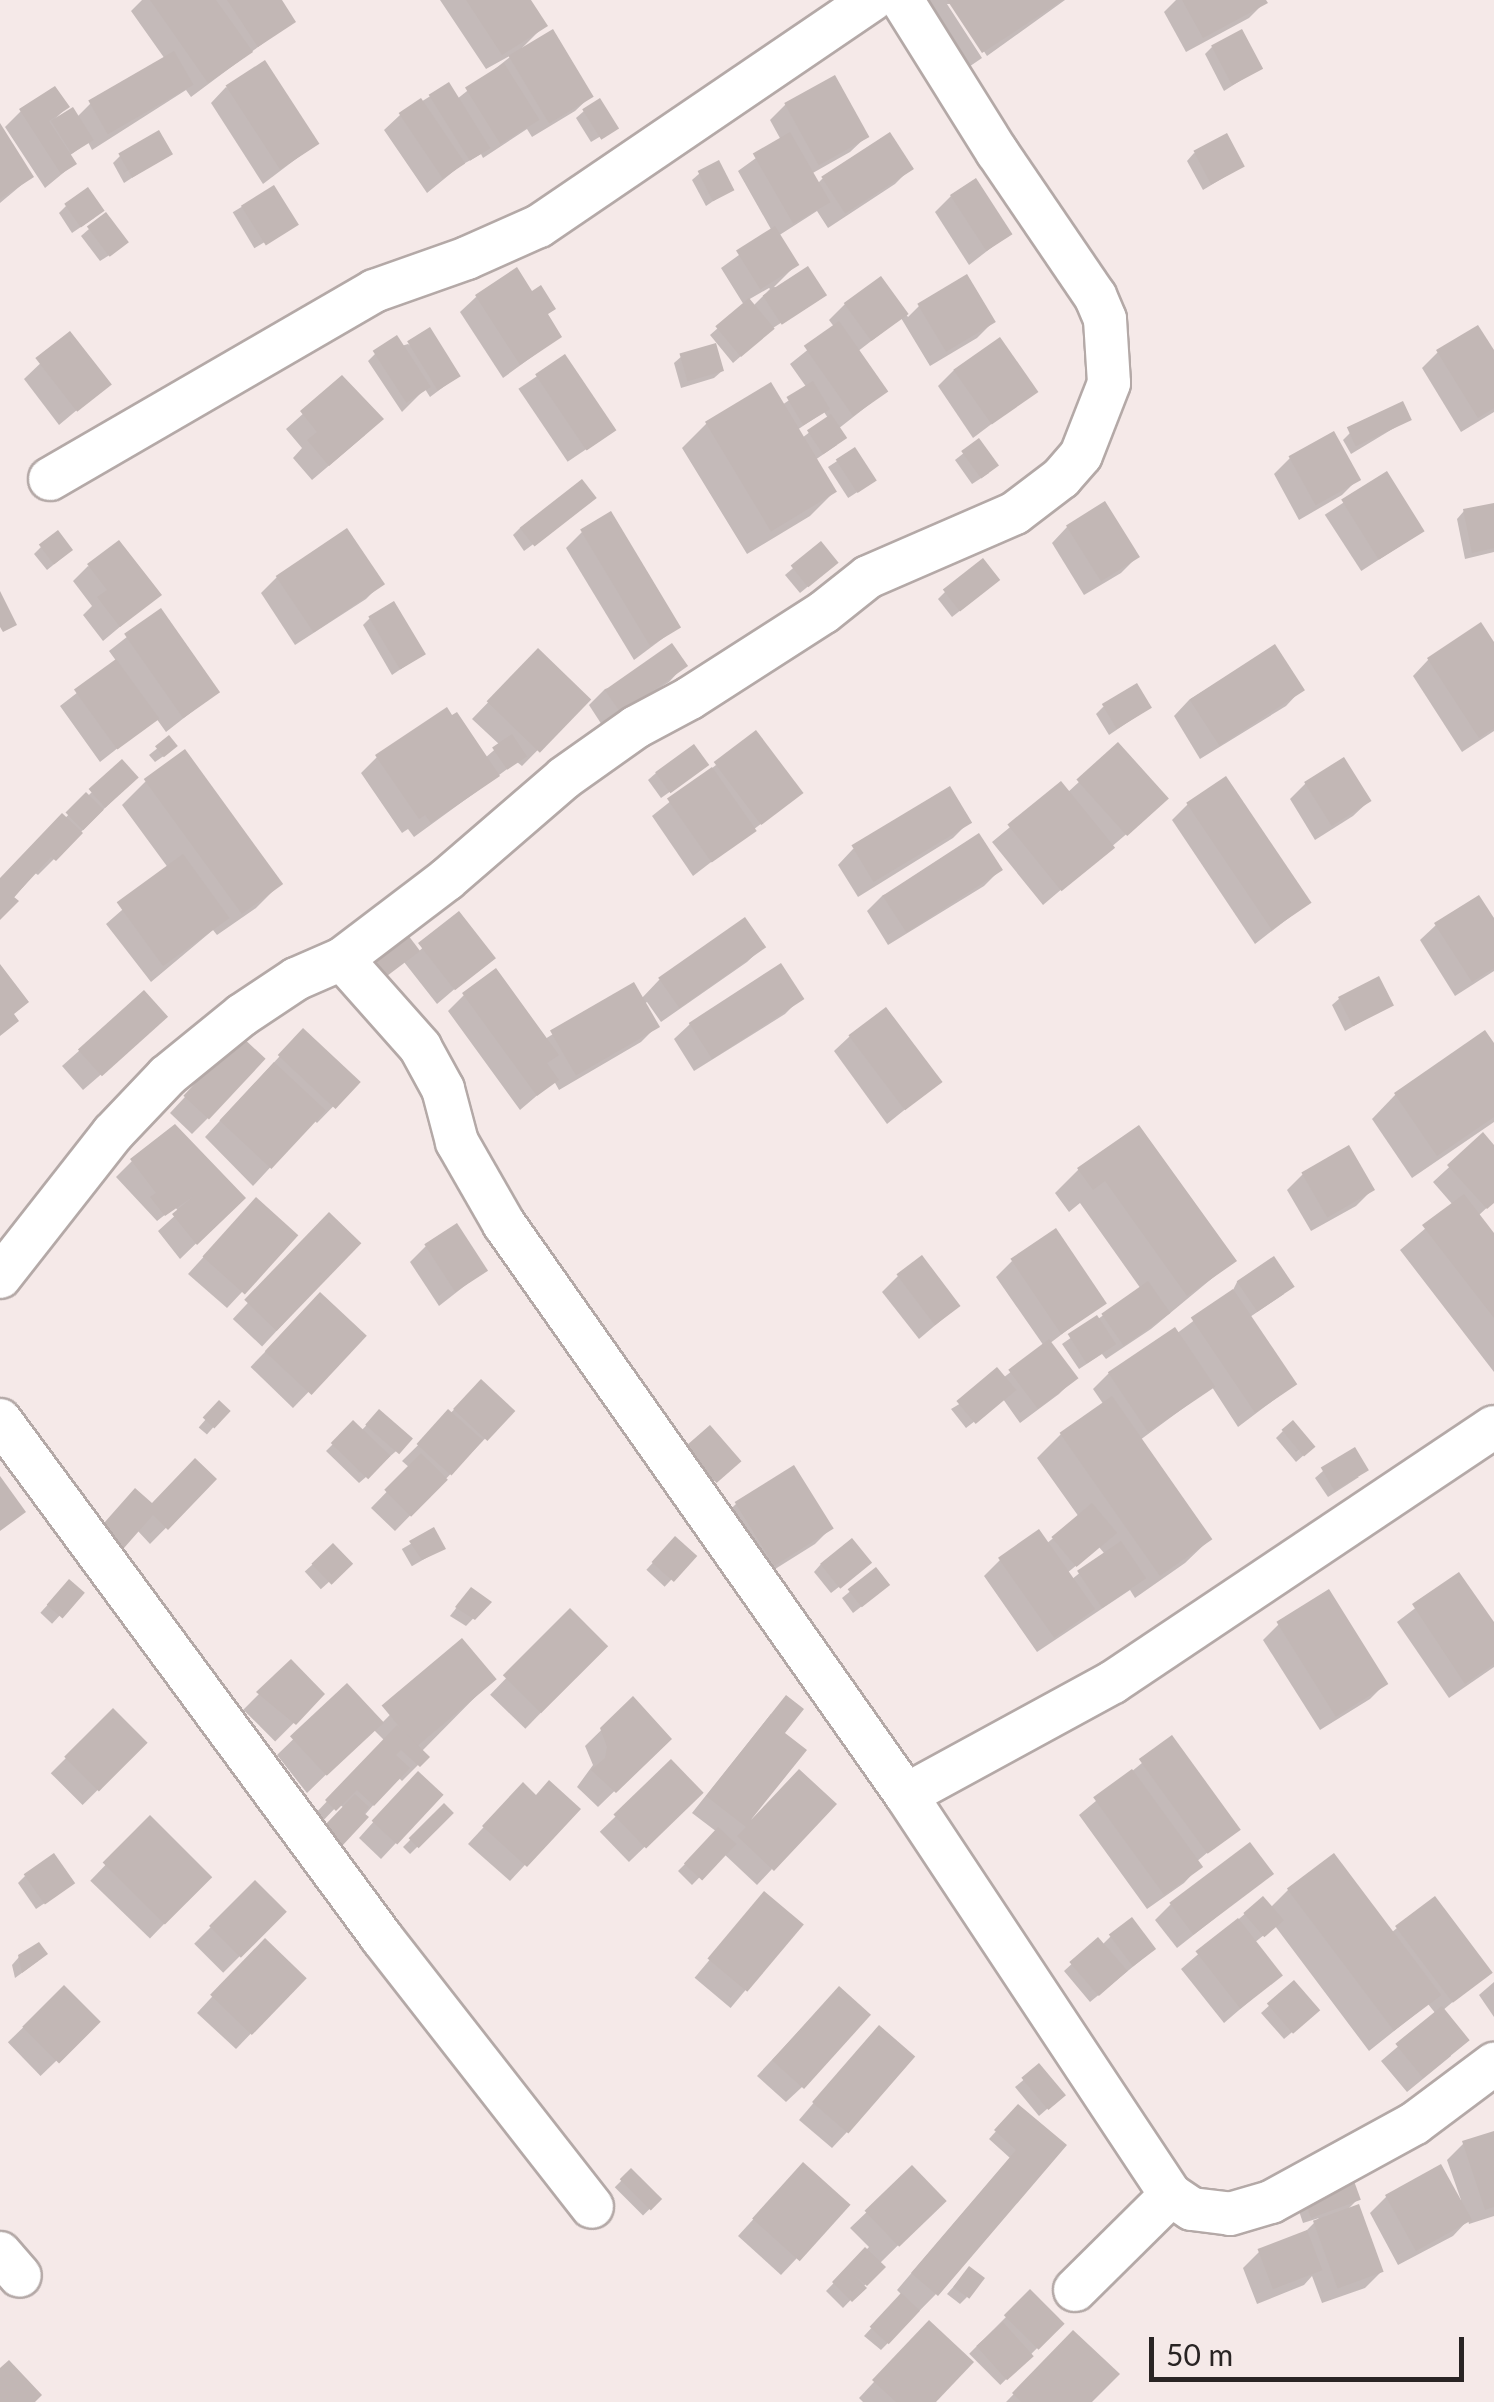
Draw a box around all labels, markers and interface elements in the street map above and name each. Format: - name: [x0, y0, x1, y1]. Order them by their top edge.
- scale bar: [1154, 2317, 1469, 2379]
- text: 50 m: [1166, 2336, 1233, 2372]

